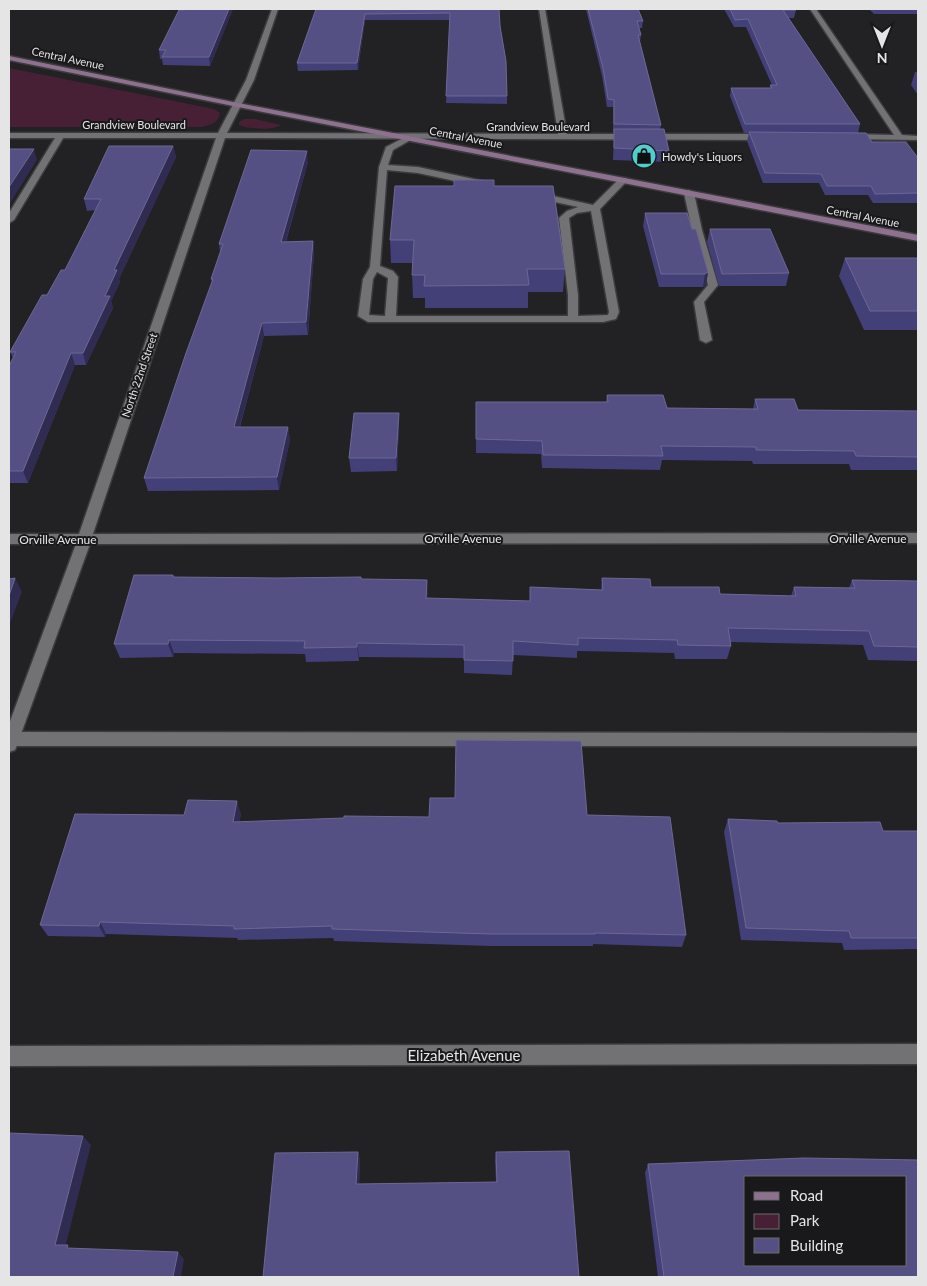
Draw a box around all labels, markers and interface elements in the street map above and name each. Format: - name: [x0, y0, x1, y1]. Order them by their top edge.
- north arrow: [857, 20, 907, 70]
- street label: Central Avenue: [31, 44, 106, 72]
- text: N: [877, 50, 887, 67]
- street label: Grandview Boulevard: [82, 118, 186, 131]
- street label: Grandview Boulevard: [486, 120, 590, 133]
- street label: Central Avenue: [428, 124, 504, 150]
- shop icon: Howdy's Liquors: [631, 143, 657, 169]
- place label: Howdy's Liquors: [662, 150, 742, 163]
- street label: Central Avenue: [825, 203, 901, 229]
- street label: North 22nd Street: [118, 331, 160, 419]
- street label: Orville Avenue: [424, 531, 502, 546]
- street label: Orville Avenue: [829, 531, 907, 546]
- street label: Orville Avenue: [19, 532, 97, 547]
- street label: Elizabeth Avenue: [408, 1046, 521, 1064]
- legend: [744, 1176, 907, 1266]
- text: Road: [790, 1186, 823, 1204]
- text: Park: [790, 1211, 820, 1229]
- text: Building: [790, 1236, 843, 1254]

